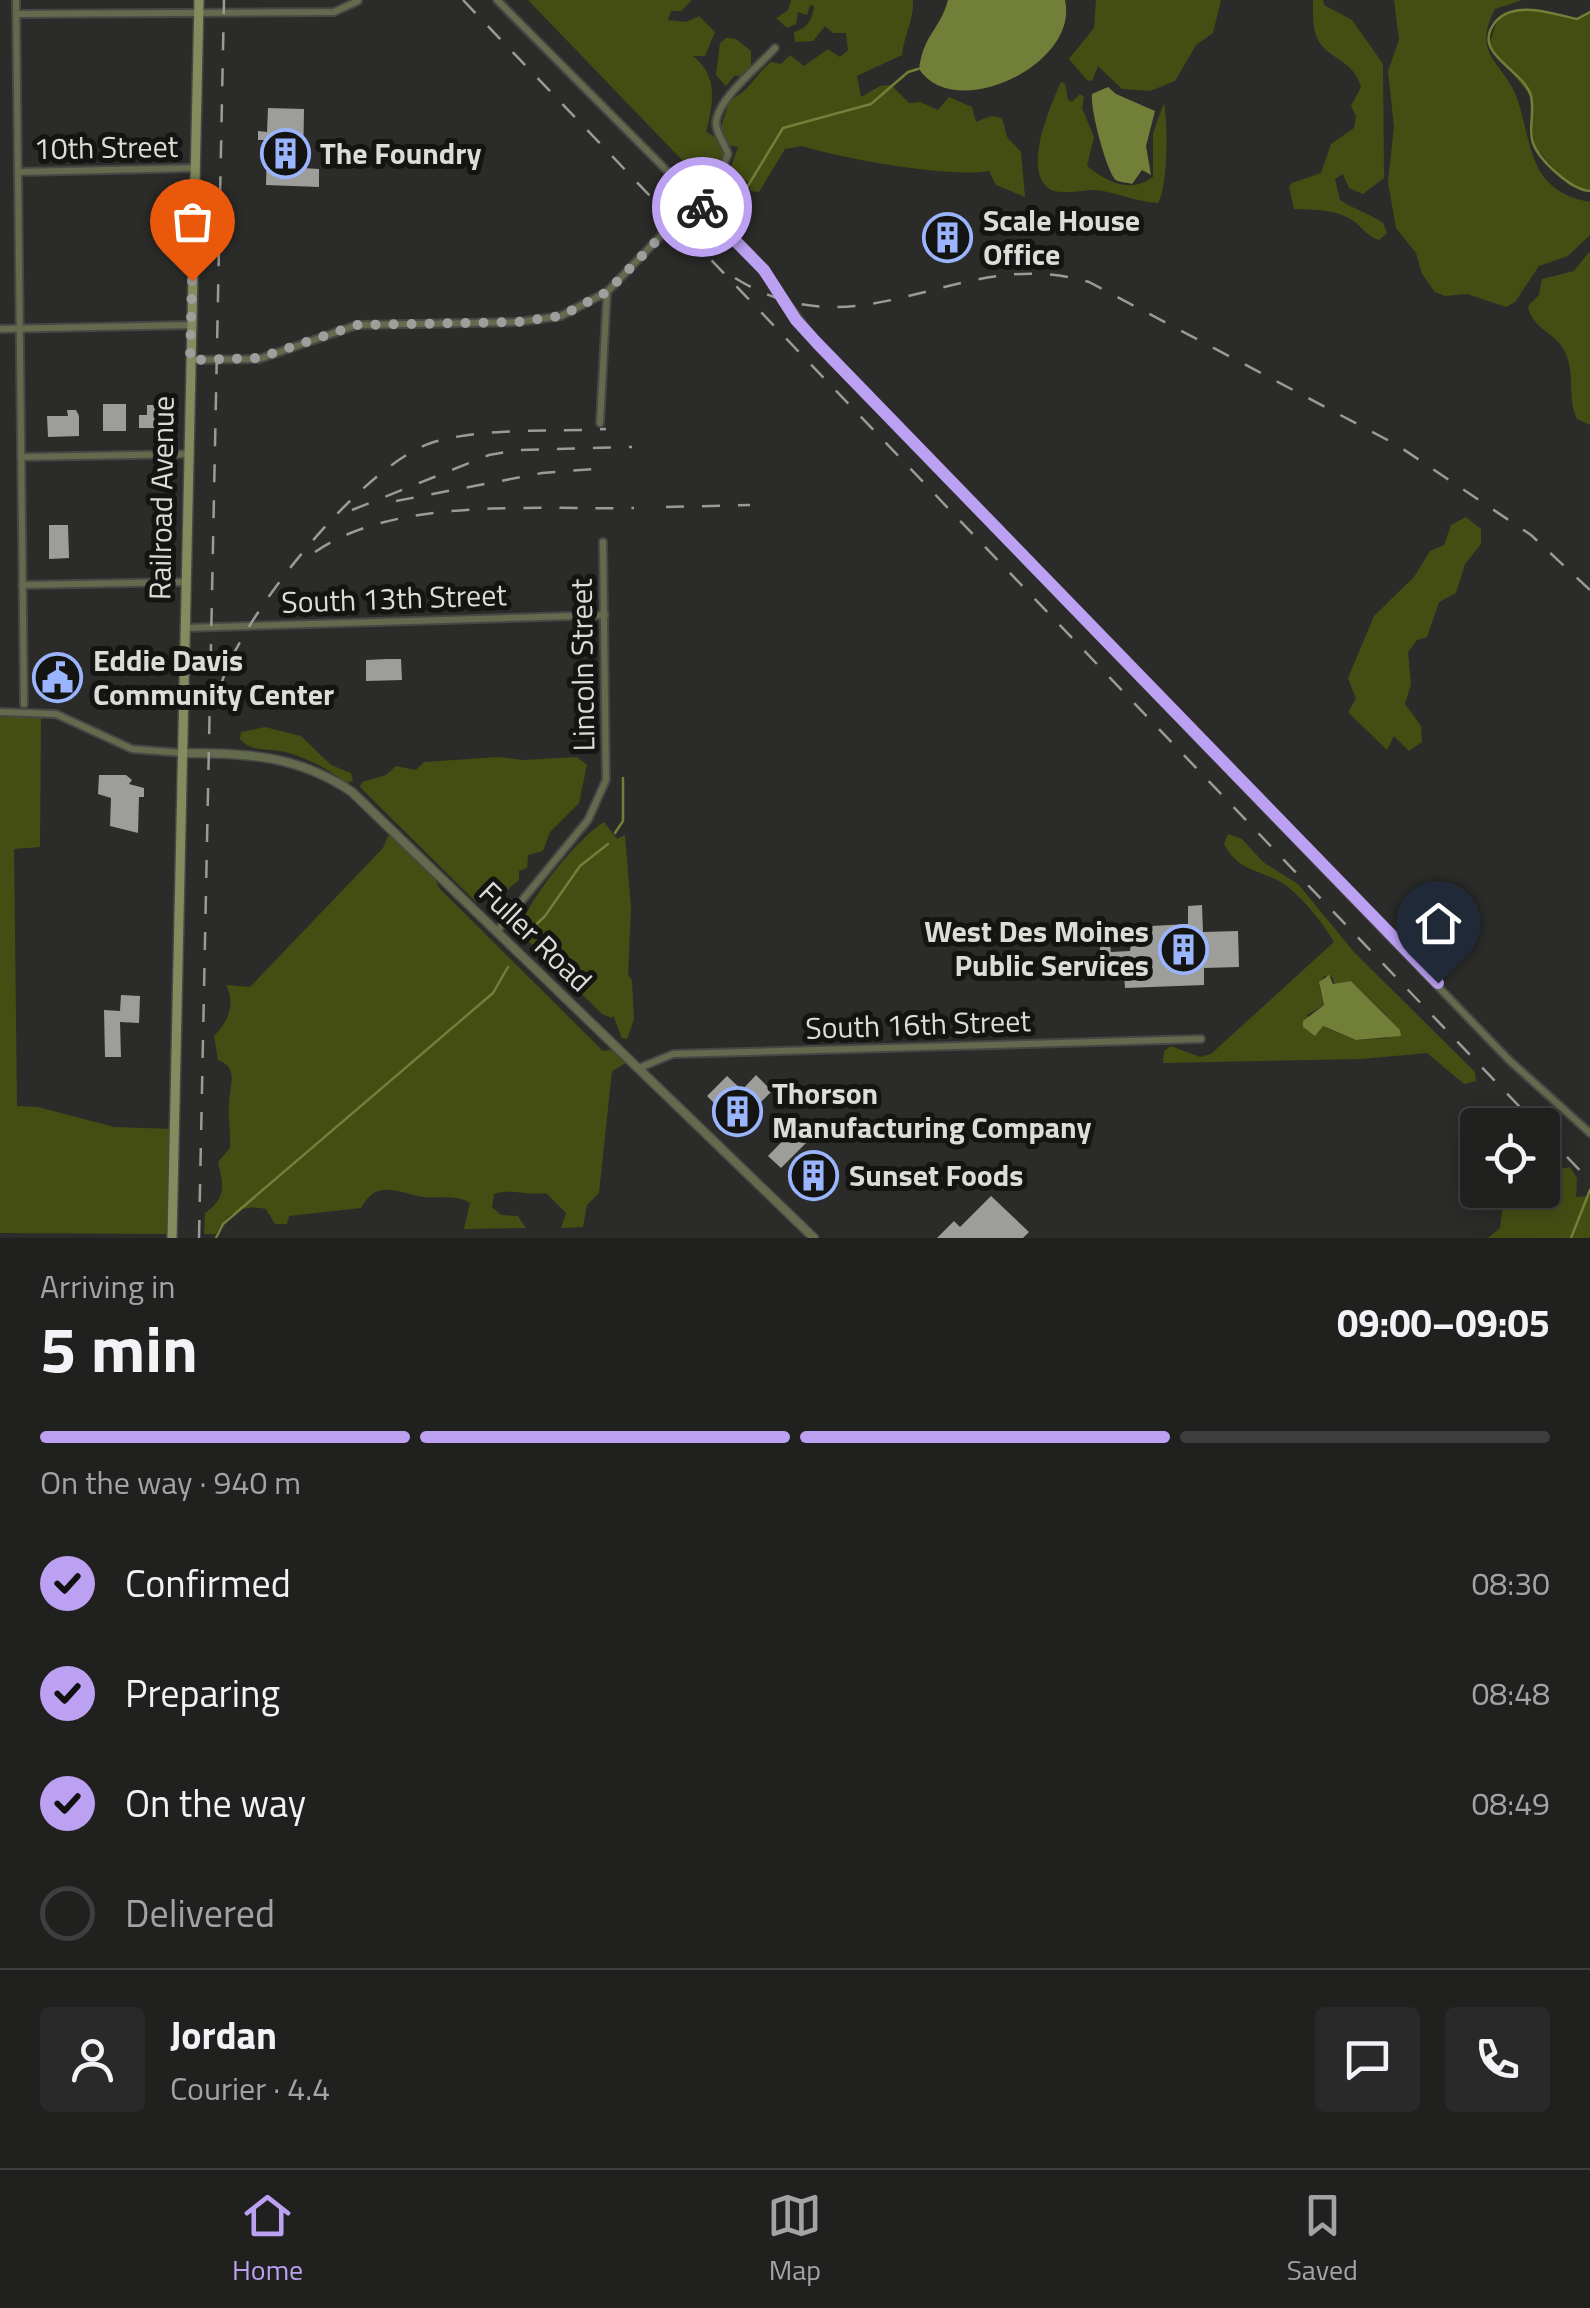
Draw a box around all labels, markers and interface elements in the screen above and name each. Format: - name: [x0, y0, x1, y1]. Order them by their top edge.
- street label: 10th Street: [33, 123, 179, 171]
- building icon: The Foundry: [259, 128, 311, 180]
- place label: The Foundry: [320, 130, 481, 176]
- courier: [652, 157, 752, 257]
- pin: [150, 179, 235, 282]
- icon: bike: [675, 180, 730, 235]
- icon: bag: [165, 194, 220, 249]
- place label: Scale House Office: [983, 197, 1140, 277]
- building icon: Scale House Office: [922, 212, 974, 264]
- street label: Railroad Avenue: [136, 395, 186, 601]
- street label: South 13th Street: [281, 571, 508, 625]
- street label: Lincoln Street: [557, 578, 607, 752]
- place label: Eddie Davis Community Center: [93, 637, 334, 717]
- public building icon: Eddie Davis Community Center: [32, 652, 84, 704]
- street label: Fuller Road: [469, 870, 603, 1002]
- pin: [1396, 881, 1481, 984]
- icon: home: [1411, 896, 1466, 951]
- place label: West Des Moines Public Services: [924, 908, 1149, 988]
- building icon: West Des Moines Public Services: [1158, 923, 1210, 975]
- street label: South 16th Street: [805, 997, 1032, 1051]
- place label: Thorson Manufacturing Company: [772, 1070, 1092, 1150]
- building icon: Thorson Manufacturing Company: [711, 1085, 763, 1137]
- map controls: [1460, 1108, 1560, 1208]
- button: locate: [1460, 1108, 1560, 1208]
- building icon: Sunset Foods: [788, 1150, 840, 1202]
- place label: Sunset Foods: [849, 1152, 1023, 1198]
- text: Arriving in: [40, 1262, 176, 1310]
- text: 09:00–09:05: [1337, 1294, 1550, 1352]
- text: 5 min: [40, 1298, 198, 1397]
- text: On the way · 940 m: [40, 1458, 301, 1506]
- text: Confirmed: [125, 1554, 291, 1612]
- icon: check: [40, 1556, 95, 1611]
- text: 08:30: [1471, 1559, 1550, 1607]
- text: Preparing: [125, 1664, 280, 1722]
- icon: check: [40, 1666, 95, 1721]
- text: 08:48: [1471, 1669, 1550, 1717]
- text: On the way: [125, 1774, 306, 1832]
- icon: check: [40, 1776, 95, 1831]
- text: 08:49: [1471, 1779, 1550, 1827]
- text: Delivered: [125, 1884, 275, 1942]
- text: Jordan: [170, 2006, 277, 2064]
- button: person: [40, 2007, 145, 2112]
- button: chat: [1315, 2007, 1420, 2112]
- button: phone: [1445, 2007, 1550, 2112]
- text: Courier · 4.4: [170, 2064, 330, 2112]
- tab: Home: [232, 2188, 303, 2291]
- tab: Map: [767, 2188, 822, 2291]
- tab: Saved: [1287, 2188, 1358, 2291]

